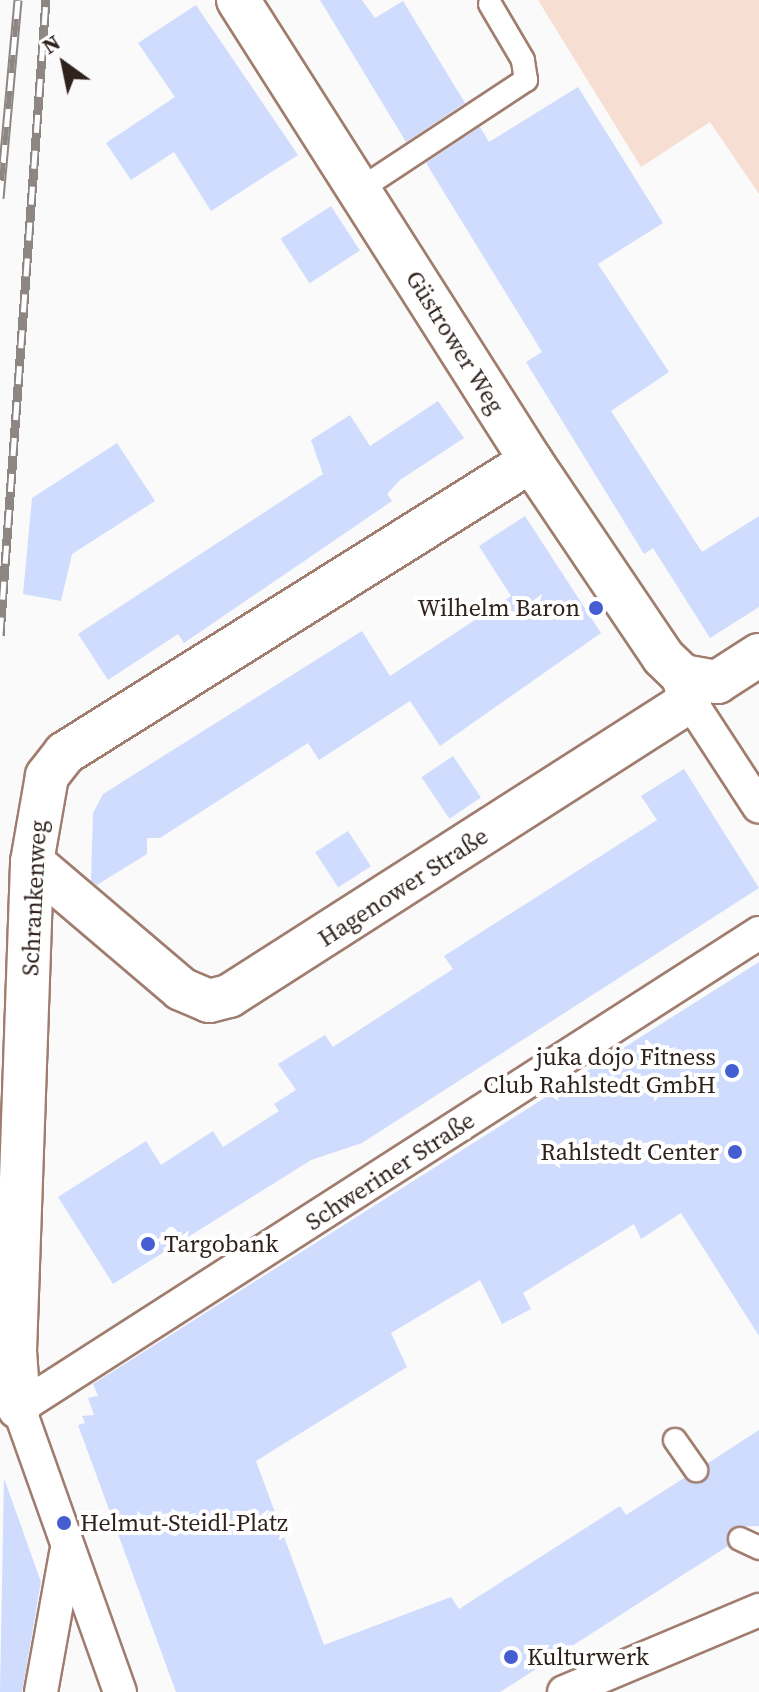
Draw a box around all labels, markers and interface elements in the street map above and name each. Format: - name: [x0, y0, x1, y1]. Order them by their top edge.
- north arrow: [24, 24, 104, 104]
- text: N: [36, 27, 66, 61]
- street label: Güstrower Weg: [399, 265, 511, 419]
- place label: Wilhelm Baron: [417, 594, 580, 622]
- marker: Wilhelm Baron: [587, 599, 605, 617]
- street label: Schrankenweg: [16, 819, 52, 977]
- street label: Hagenower Straße: [313, 821, 493, 953]
- place label: juka dojo Fitness Club Rahlstedt GmbH: [483, 1043, 716, 1099]
- marker: juka dojo Fitness Club Rahlstedt GmbH: [723, 1062, 741, 1080]
- street label: Schweriner Straße: [300, 1106, 480, 1236]
- place label: Rahlstedt Center: [540, 1138, 719, 1166]
- marker: Rahlstedt Center: [726, 1143, 744, 1161]
- place label: Targobank: [164, 1230, 278, 1258]
- marker: Targobank: [139, 1235, 157, 1253]
- place label: Helmut-Steidl-Platz: [80, 1509, 288, 1537]
- marker: Helmut-Steidl-Platz: [55, 1514, 73, 1532]
- place label: Kulturwerk: [527, 1643, 649, 1671]
- marker: Kulturwerk: [502, 1648, 520, 1666]

